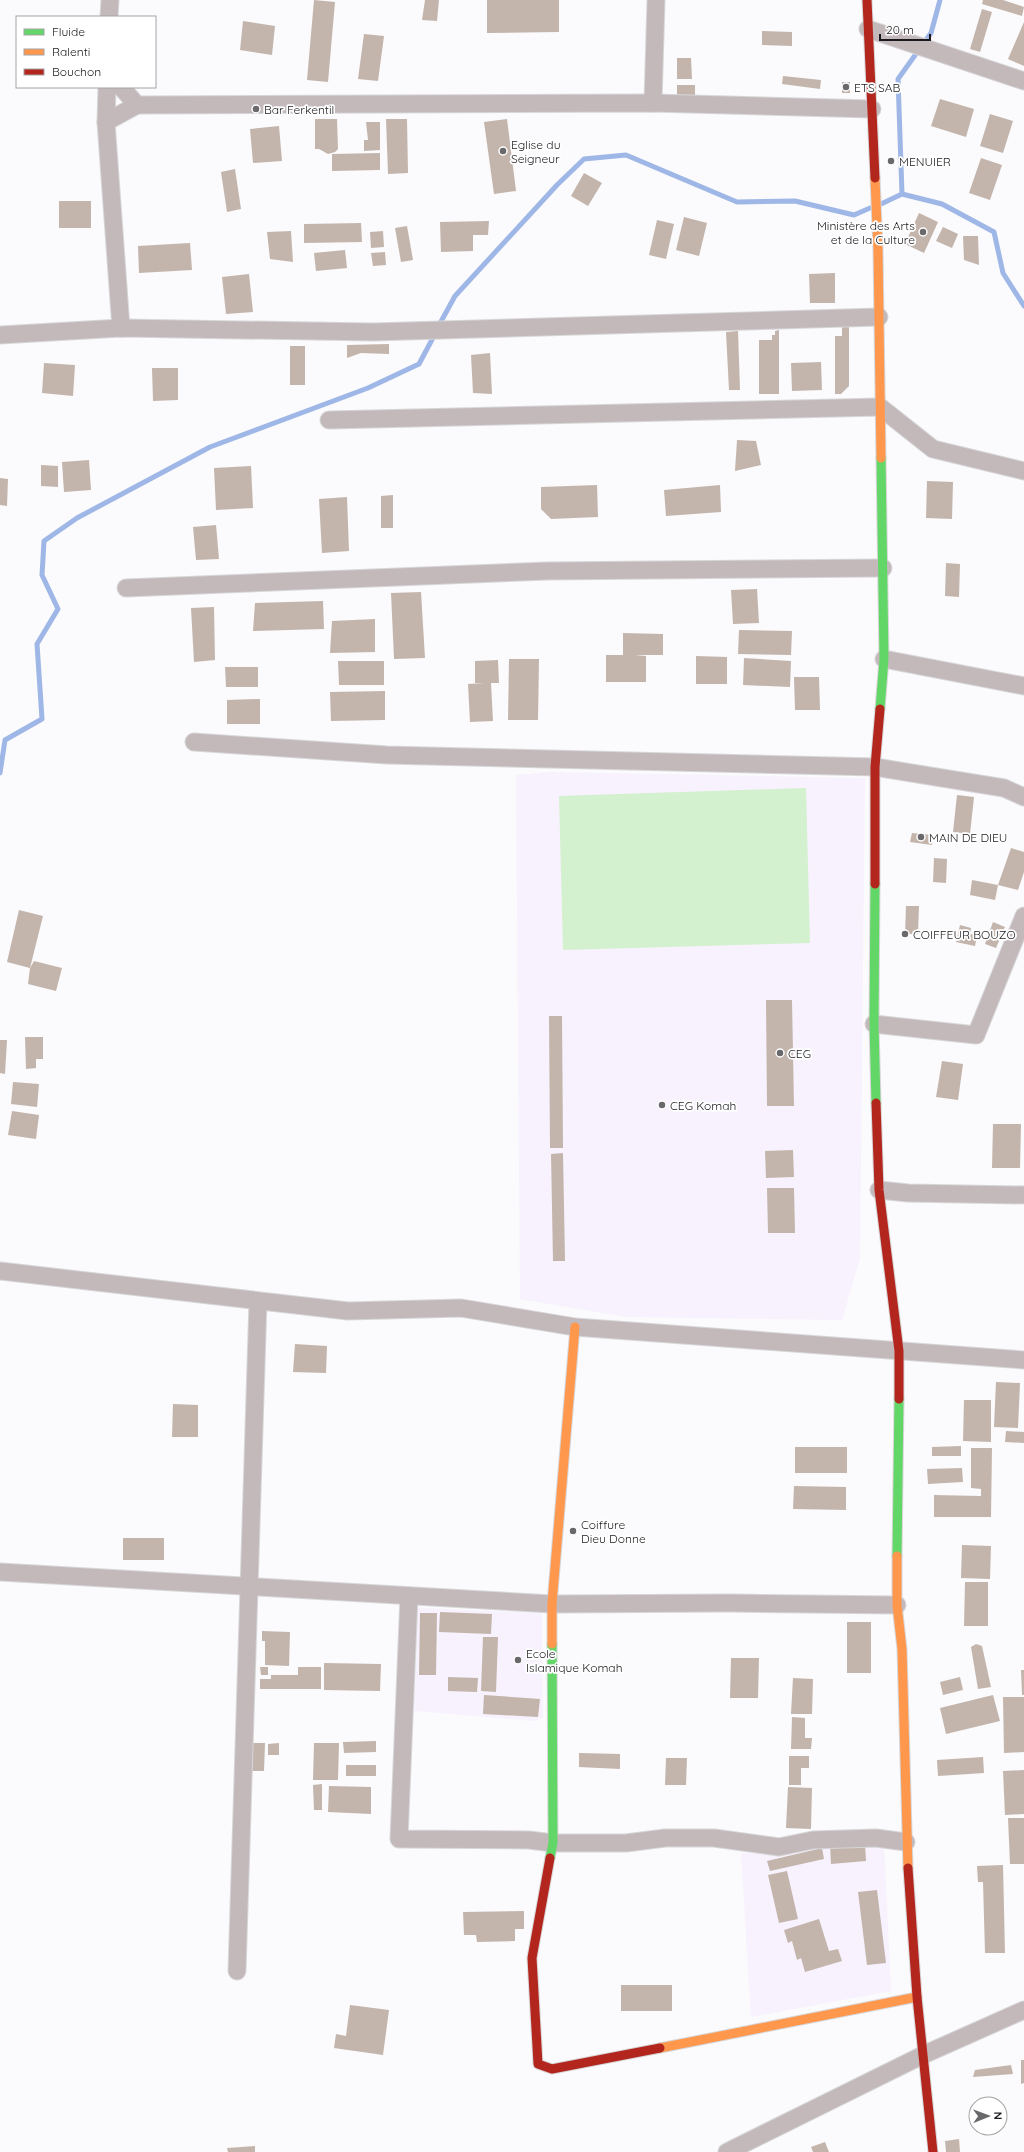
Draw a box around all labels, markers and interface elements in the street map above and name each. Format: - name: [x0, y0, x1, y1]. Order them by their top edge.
- legend: [16, 16, 156, 88]
- scale bar: [880, 16, 930, 42]
- text: 20 m: [886, 22, 914, 37]
- text: Fluide: [52, 24, 85, 39]
- text: Ralenti: [52, 44, 90, 59]
- text: Bouchon: [52, 64, 101, 79]
- place label: ETS SAB: [854, 80, 901, 95]
- marker: ETS SAB: [841, 82, 851, 92]
- place label: Bar Ferkentil: [264, 102, 334, 117]
- marker: Bar Ferkentil: [251, 104, 261, 114]
- place label: Eglise du Seigneur: [511, 137, 561, 166]
- marker: Eglise du Seigneur: [498, 146, 508, 156]
- place label: MENUIER: [899, 154, 951, 169]
- marker: MENUIER: [886, 156, 896, 166]
- place label: Ministère des Arts et de la Culture: [817, 218, 915, 247]
- marker: Ministère des Arts et de la Culture: [918, 227, 928, 237]
- place label: MAIN DE DIEU: [929, 830, 1007, 845]
- marker: MAIN DE DIEU: [916, 832, 926, 842]
- place label: COIFFEUR BOUZO: [913, 927, 1016, 942]
- marker: COIFFEUR BOUZO: [900, 929, 910, 939]
- place label: CEG: [788, 1046, 811, 1061]
- marker: CEG: [775, 1048, 785, 1058]
- place label: CEG Komah: [670, 1098, 736, 1113]
- marker: CEG Komah: [657, 1100, 667, 1110]
- place label: Coiffure Dieu Donne: [581, 1517, 646, 1546]
- marker: Coiffure Dieu Donne: [568, 1526, 578, 1536]
- place label: Ecole Islamique Komah: [526, 1646, 622, 1675]
- marker: Ecole Islamique Komah: [513, 1655, 523, 1665]
- north arrow: [968, 2096, 1008, 2136]
- text: N: [991, 2112, 1005, 2120]

